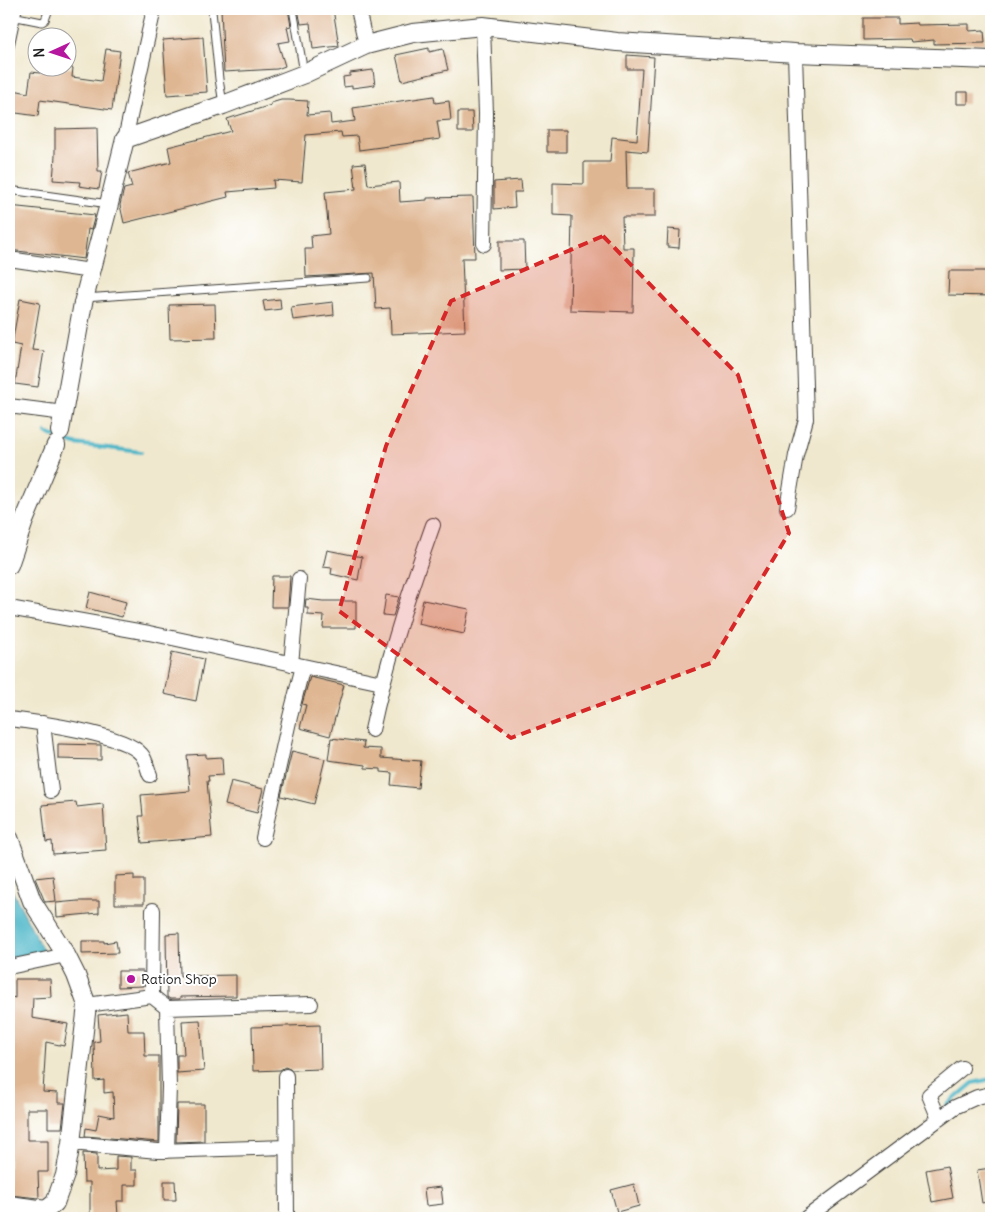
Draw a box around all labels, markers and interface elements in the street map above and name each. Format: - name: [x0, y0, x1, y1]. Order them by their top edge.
- north arrow: [28, 28, 78, 78]
- text: N: [30, 47, 48, 58]
- place label: Ration Shop: [141, 970, 217, 988]
- marker: Ration Shop: [125, 973, 137, 985]

